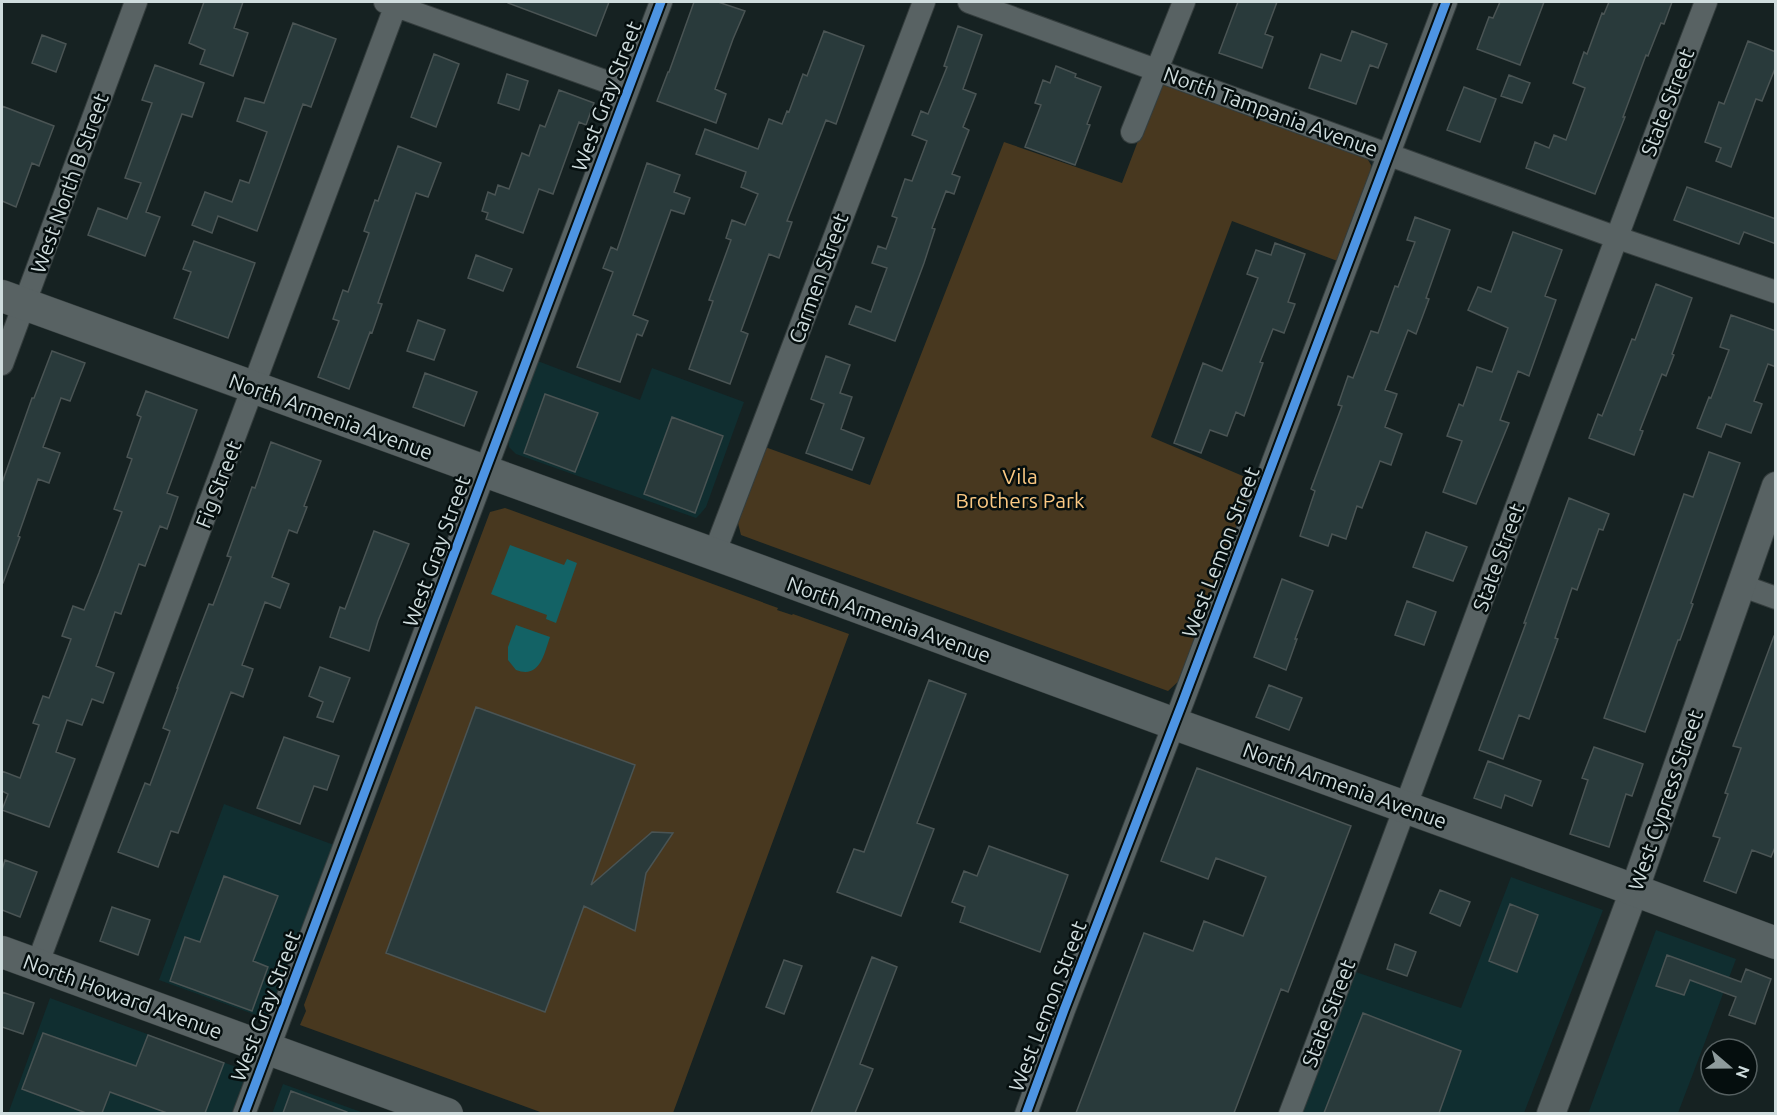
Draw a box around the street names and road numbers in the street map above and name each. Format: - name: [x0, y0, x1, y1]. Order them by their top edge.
- street label: West Gray Street: [566, 17, 646, 175]
- street label: State Street: [1636, 45, 1698, 159]
- street label: North Tampania Avenue: [1160, 61, 1382, 161]
- street label: West North B Street: [25, 90, 113, 276]
- street label: Carmen Street: [783, 210, 853, 346]
- street label: North Armenia Avenue: [226, 368, 436, 464]
- street label: Fig Street: [190, 437, 246, 531]
- street label: West Lemon Street: [1176, 463, 1264, 641]
- street label: West Gray Street: [398, 472, 474, 630]
- street label: State Street: [1467, 500, 1529, 614]
- street label: North Armenia Avenue: [784, 571, 994, 667]
- street label: West Cypress Street: [1623, 707, 1707, 893]
- street label: North Armenia Avenue: [1240, 737, 1450, 833]
- street label: West Lemon Street: [1003, 917, 1091, 1095]
- street label: West Gray Street: [225, 927, 305, 1085]
- street label: North Howard Avenue: [20, 949, 226, 1043]
- street label: State Street: [1297, 956, 1359, 1070]

